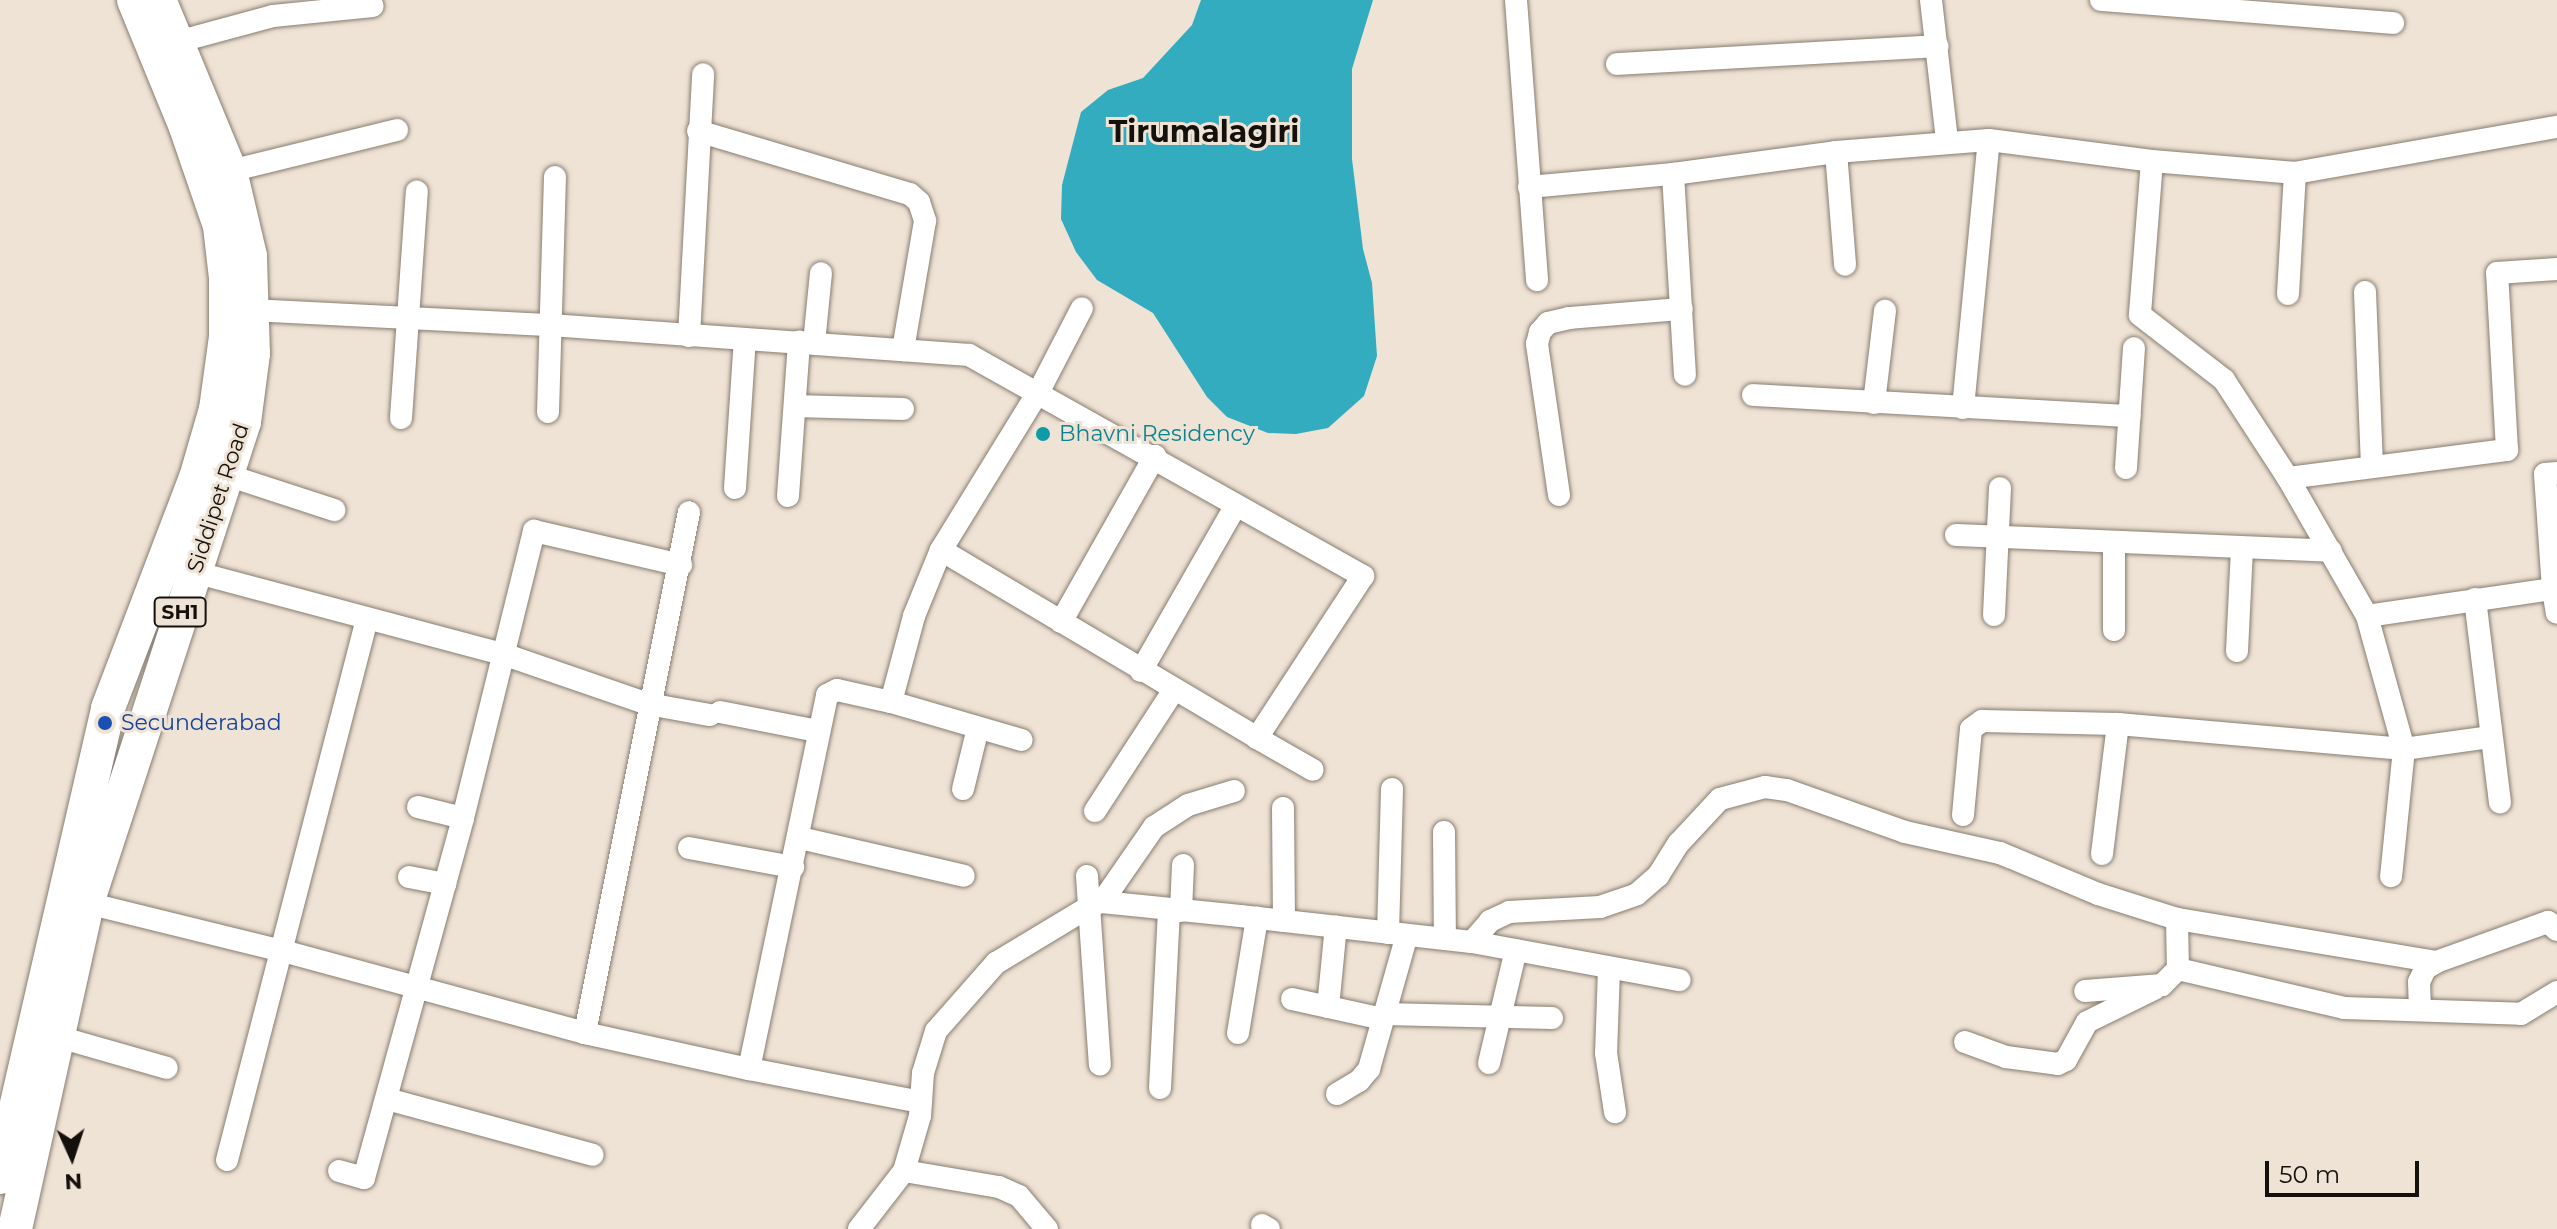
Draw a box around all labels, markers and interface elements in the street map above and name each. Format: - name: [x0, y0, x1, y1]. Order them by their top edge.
- district label: Tirumalagiri: [1109, 114, 1299, 150]
- street label: Siddipet Road: [181, 420, 255, 576]
- place label: Bhavni Residency: [1059, 421, 1255, 447]
- marker: Bhavni Residency: [1034, 425, 1052, 443]
- road number: SH1: [152, 596, 208, 628]
- place label: Secunderabad: [121, 710, 282, 736]
- marker: Secunderabad: [96, 714, 114, 732]
- north arrow: [32, 1117, 112, 1197]
- scale bar: [2269, 1145, 2423, 1195]
- text: 50 m: [2279, 1160, 2340, 1189]
- text: N: [64, 1168, 83, 1195]

